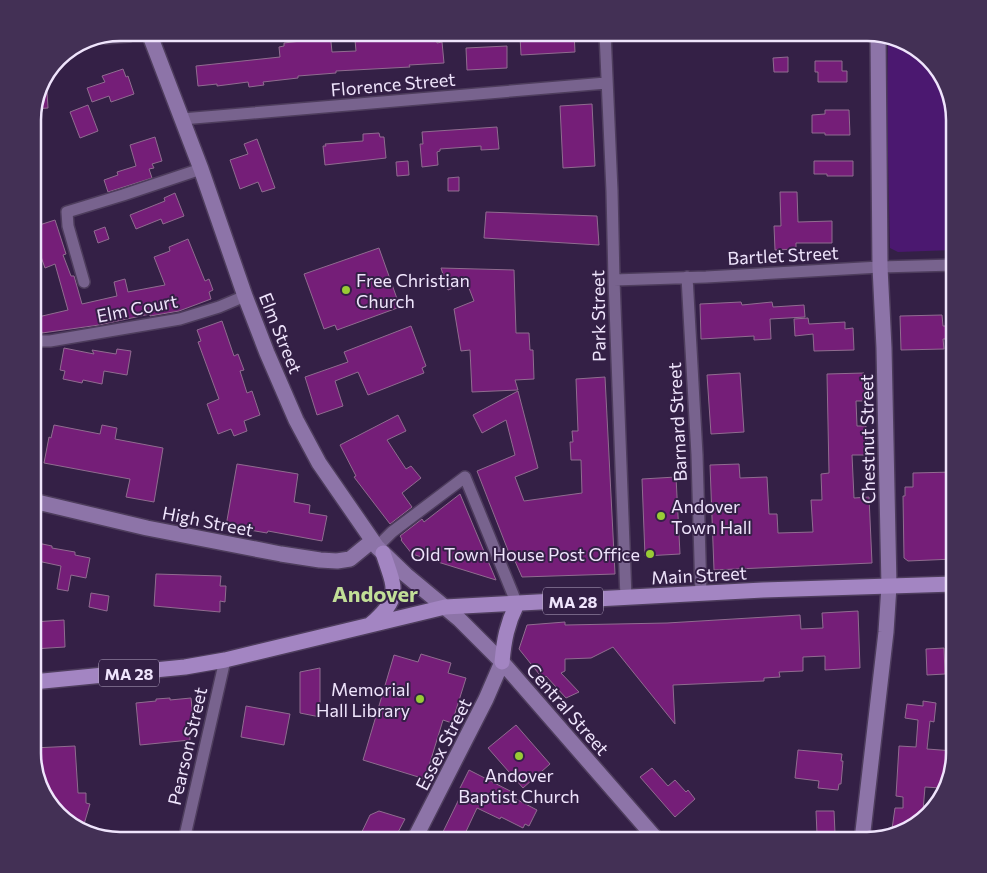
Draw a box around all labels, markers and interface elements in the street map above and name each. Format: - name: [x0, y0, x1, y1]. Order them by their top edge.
- street label: Florence Street: [330, 68, 456, 100]
- street label: Bartlet Street: [727, 241, 839, 269]
- place label: Free Christian Church: [356, 269, 470, 312]
- street label: Park Street: [586, 270, 610, 362]
- marker: Free Christian Church: [340, 284, 352, 296]
- street label: Elm Court: [95, 289, 179, 327]
- street label: Elm Street: [255, 289, 307, 377]
- street label: Barnard Street: [663, 362, 691, 482]
- street label: Chestnut Street: [855, 374, 879, 504]
- place label: Andover Town Hall: [671, 495, 752, 538]
- street label: High Street: [160, 501, 256, 541]
- marker: Andover Town Hall: [655, 510, 667, 522]
- place label: Old Town House Post Office: [411, 543, 640, 565]
- marker: Old Town House Post Office: [644, 548, 656, 560]
- street label: Main Street: [651, 562, 747, 588]
- district label: Andover: [332, 580, 418, 607]
- road number: MA 28: [543, 588, 603, 614]
- street label: Central Street: [522, 658, 614, 760]
- road number: MA 28: [99, 660, 159, 686]
- place label: Memorial Hall Library: [316, 678, 410, 721]
- street label: Pearson Street: [163, 685, 211, 807]
- marker: Memorial Hall Library: [414, 693, 426, 705]
- street label: Essex Street: [410, 694, 476, 794]
- marker: Andover Baptist Church: [513, 750, 525, 762]
- place label: Andover Baptist Church: [458, 764, 580, 807]

